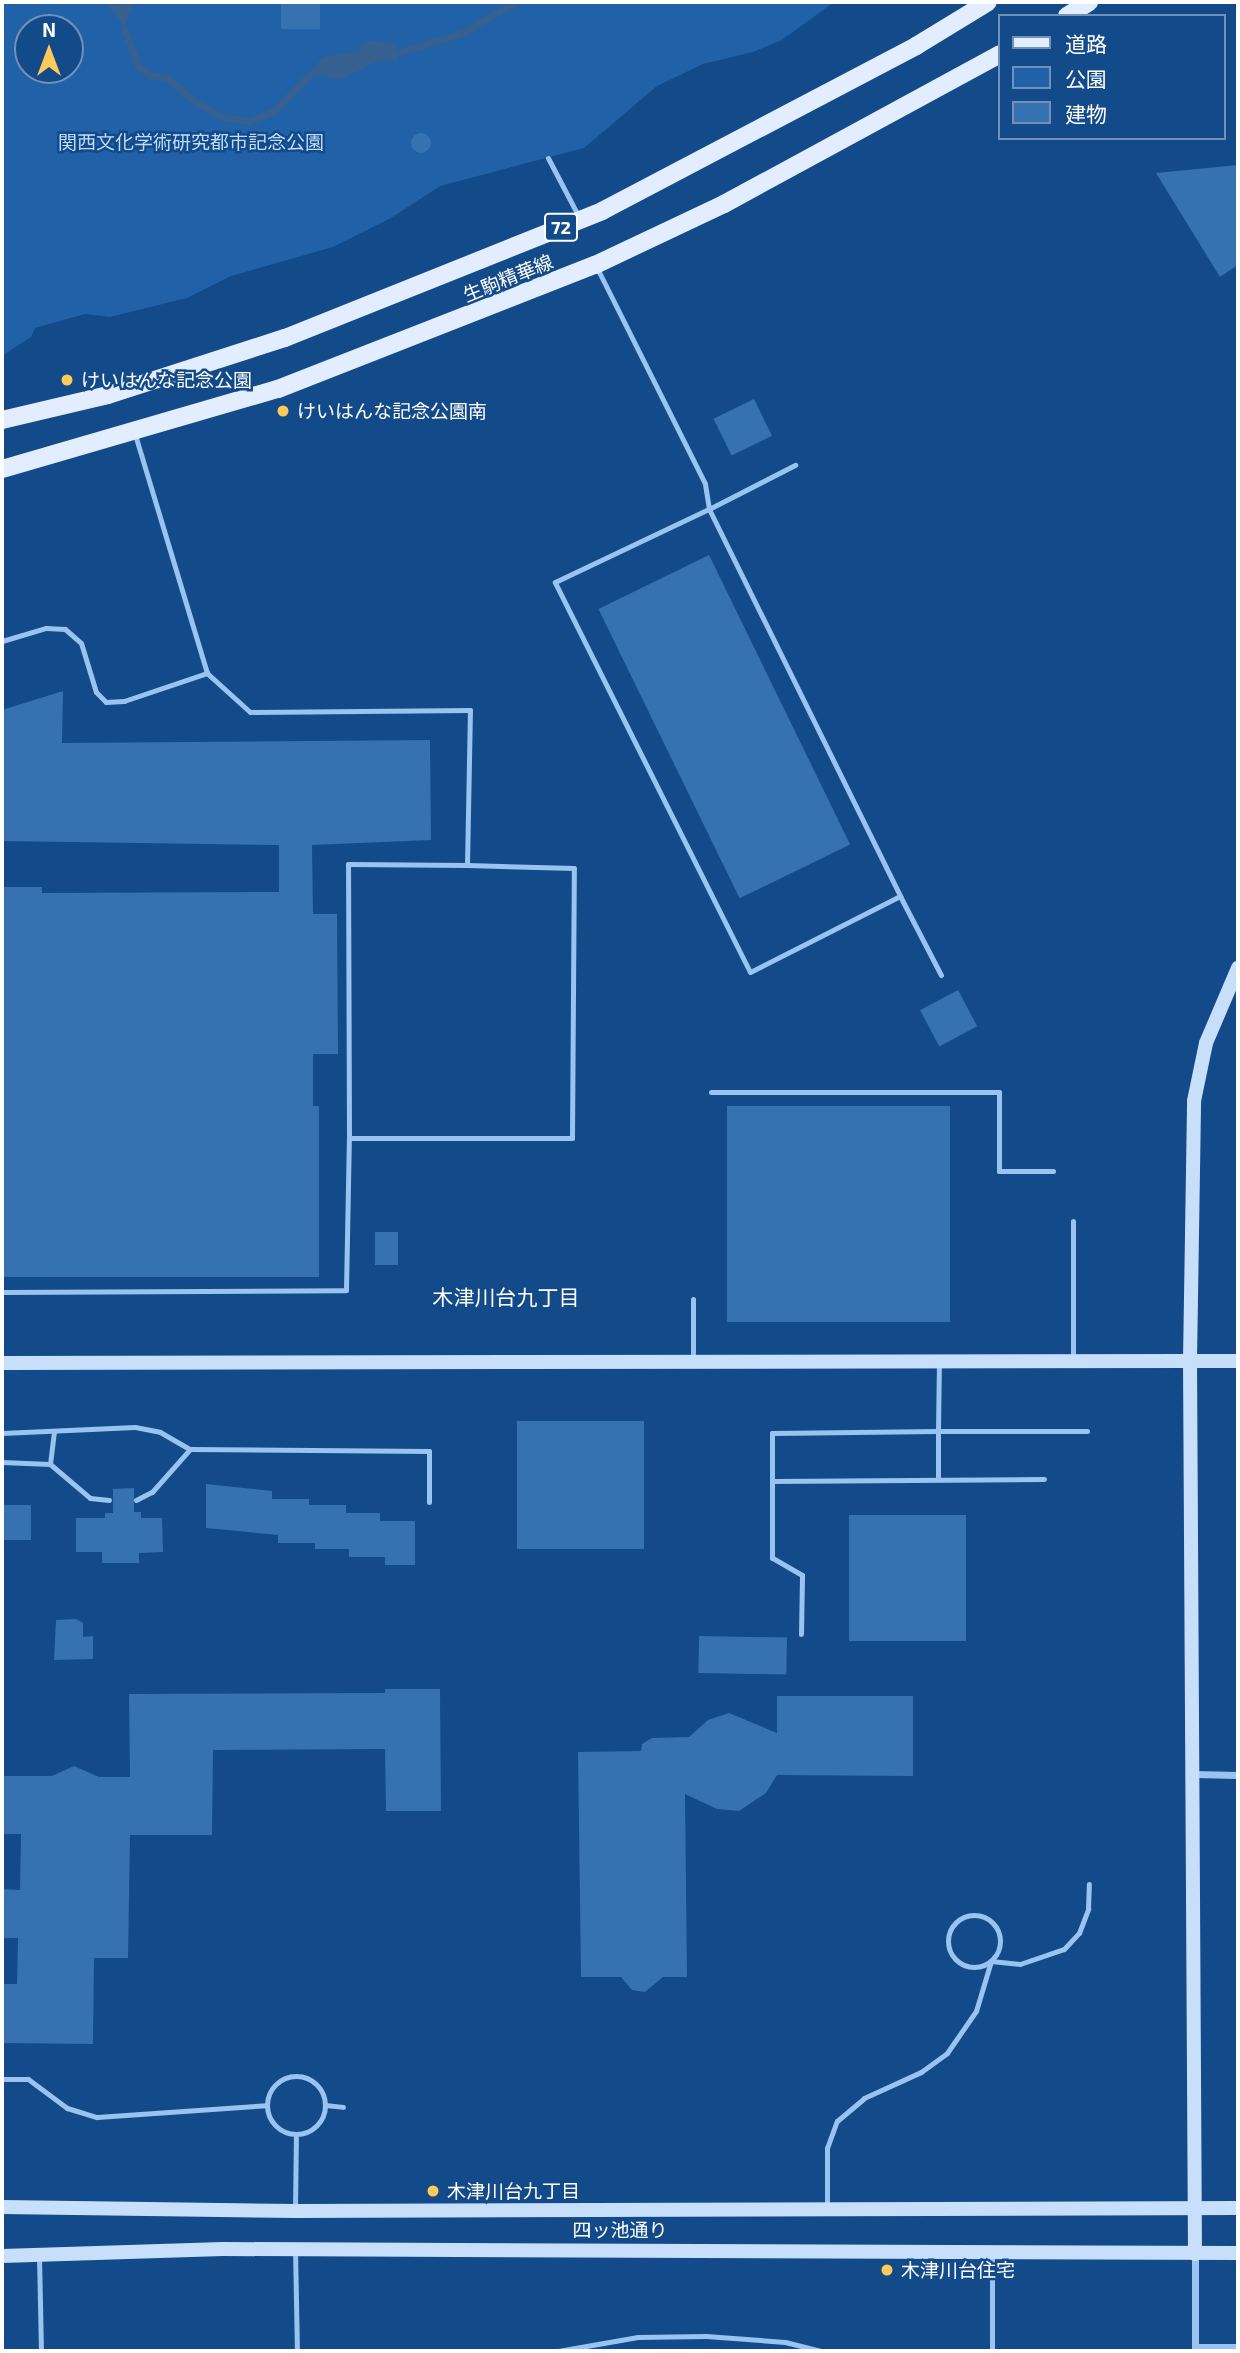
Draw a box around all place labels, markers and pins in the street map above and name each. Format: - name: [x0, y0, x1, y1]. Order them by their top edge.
- place label: けいはんな記念公園: [81, 369, 252, 391]
- marker: けいはんな記念公園: [59, 372, 75, 388]
- place label: けいはんな記念公園南: [297, 400, 487, 422]
- marker: けいはんな記念公園南: [275, 403, 291, 419]
- place label: 木津川台九丁目: [447, 2180, 580, 2202]
- marker: 木津川台九丁目: [425, 2183, 441, 2199]
- place label: 木津川台住宅: [901, 2259, 1015, 2281]
- marker: 木津川台住宅: [879, 2262, 895, 2278]

